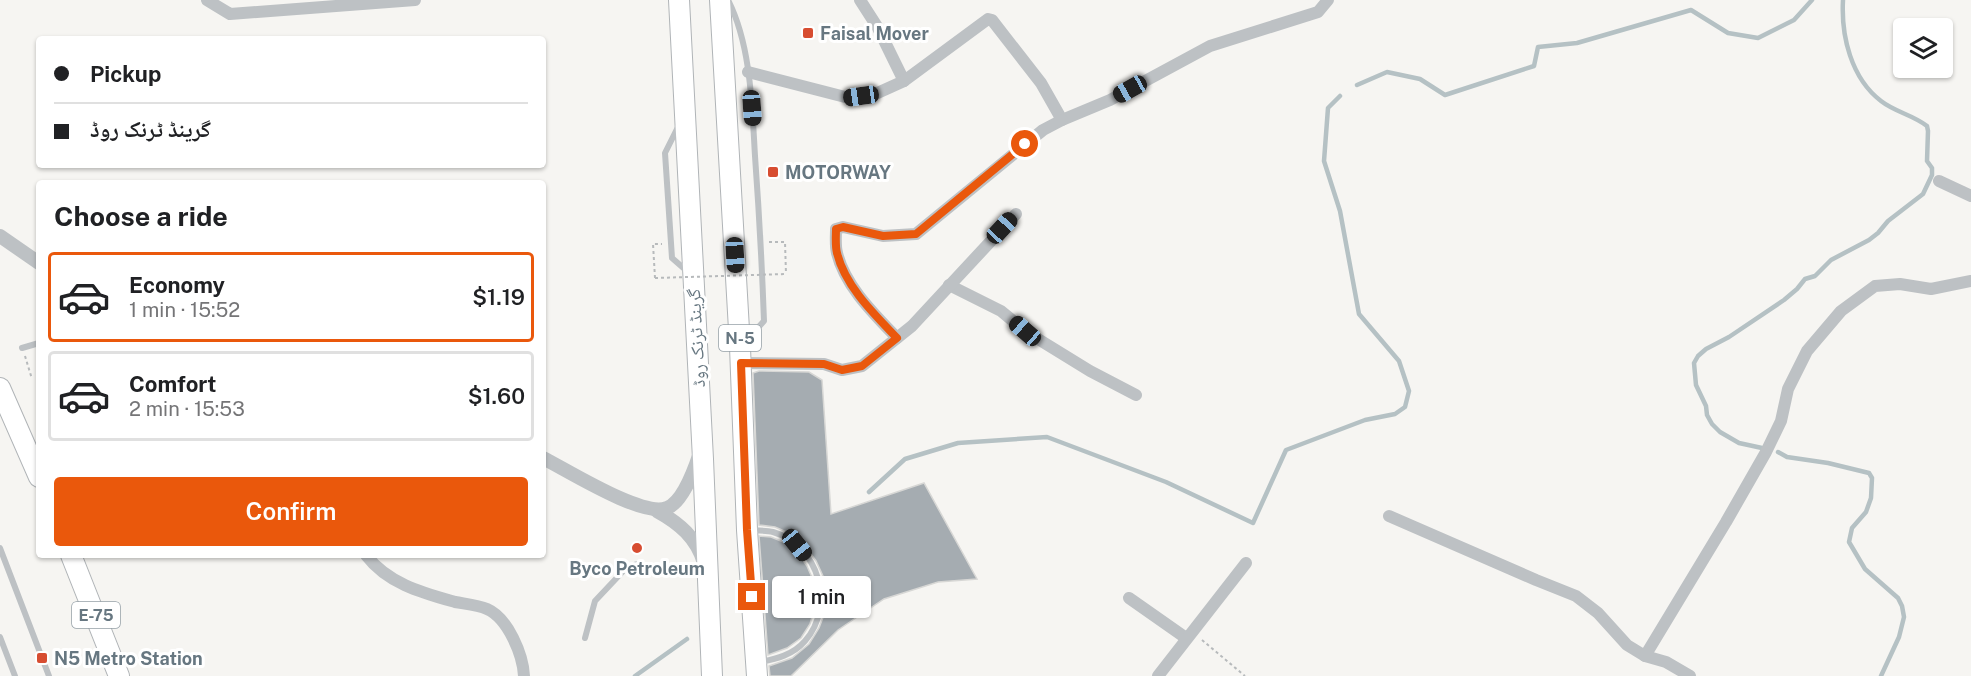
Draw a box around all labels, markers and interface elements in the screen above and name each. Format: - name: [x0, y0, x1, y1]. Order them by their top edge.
- map controls: [1893, 18, 1953, 78]
- button: layers: [1893, 18, 1953, 78]
- place label: Faisal Mover: [820, 23, 929, 44]
- marker: Faisal Mover: [801, 26, 815, 40]
- text: Pickup: [90, 61, 161, 87]
- car: [1110, 72, 1150, 106]
- car: [842, 85, 880, 107]
- car: [742, 89, 762, 127]
- text: گرینڈ ٹرنک روڈ: [90, 116, 211, 142]
- route start: [1011, 130, 1038, 157]
- place label: MOTORWAY: [785, 162, 891, 183]
- marker: MOTORWAY: [766, 165, 780, 179]
- text: Choose a ride: [54, 200, 228, 232]
- car: [983, 209, 1021, 247]
- car: [725, 237, 745, 273]
- icon: car: [57, 270, 111, 324]
- text: Economy: [129, 272, 225, 298]
- text: $1.19: [472, 284, 525, 310]
- street label: گرینڈ ٹرنک روڈ: [683, 288, 709, 388]
- text: 1 min · 15:52: [129, 298, 240, 322]
- car: [1006, 312, 1044, 350]
- road number: N-5: [719, 325, 761, 351]
- icon: car: [57, 369, 111, 423]
- text: Comfort: [129, 371, 216, 397]
- text: $1.60: [468, 383, 525, 409]
- text: 2 min · 15:53: [129, 397, 245, 421]
- button: Confirm: [54, 477, 528, 546]
- car: [779, 525, 815, 565]
- marker: Byco Petroleum: [630, 541, 644, 555]
- place label: Byco Petroleum: [569, 558, 705, 579]
- callout: 1 min: [773, 576, 872, 618]
- route end: [738, 583, 765, 610]
- text: 1 min: [798, 585, 845, 609]
- road number: E-75: [72, 602, 120, 628]
- place label: N5 Metro Station: [54, 648, 203, 669]
- marker: N5 Metro Station: [35, 651, 49, 665]

